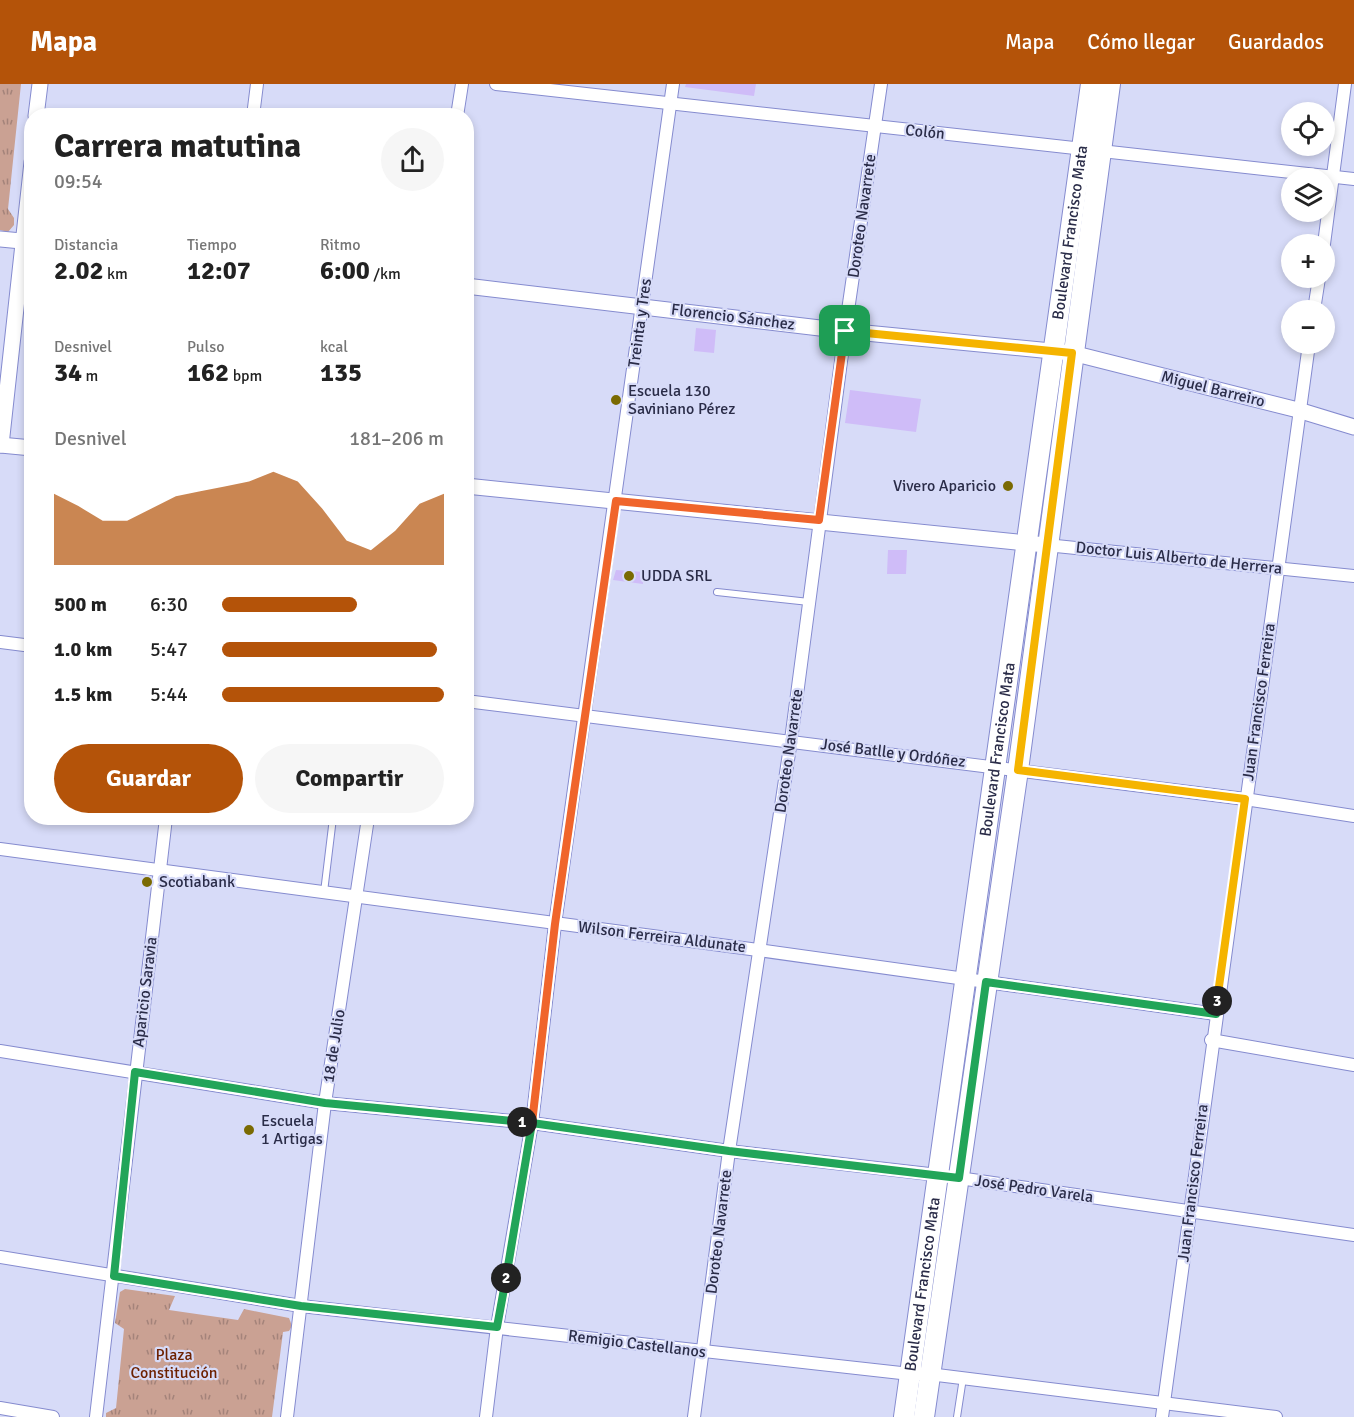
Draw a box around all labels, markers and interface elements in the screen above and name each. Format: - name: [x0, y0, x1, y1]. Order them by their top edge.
- text: Mapa: [30, 25, 97, 59]
- text: Mapa: [1005, 29, 1054, 55]
- text: Cómo llegar: [1087, 29, 1195, 55]
- text: Guardados: [1228, 29, 1324, 55]
- map controls: [1281, 102, 1335, 354]
- button: locate: [1281, 102, 1335, 156]
- street label: Colón: [904, 120, 946, 144]
- text: Carrera matutina: [54, 126, 301, 167]
- button: share: [381, 128, 444, 191]
- street label: Boulevard Francisco Mata: [1048, 144, 1092, 321]
- street label: Doroteo Navarrete: [843, 153, 881, 279]
- button: layers: [1281, 168, 1335, 222]
- text: 09:54: [54, 169, 103, 194]
- button: +: [1281, 234, 1335, 288]
- text: Distancia: [54, 235, 118, 255]
- text: Tiempo: [187, 235, 237, 255]
- text: Ritmo: [320, 235, 361, 255]
- text: 2.02: [54, 255, 104, 287]
- text: 12:07: [187, 255, 251, 287]
- text: 6:00: [320, 255, 370, 287]
- text: km: [104, 264, 128, 284]
- text: /km: [370, 264, 401, 284]
- street label: Treinta y Tres: [624, 277, 656, 369]
- street label: Florencio Sánchez: [670, 299, 796, 335]
- button: −: [1281, 300, 1335, 354]
- pin: [819, 305, 870, 356]
- icon: arrive: [828, 314, 861, 347]
- text: Desnivel: [54, 337, 112, 357]
- text: Pulso: [187, 337, 225, 357]
- text: kcal: [320, 337, 348, 357]
- text: 34: [54, 357, 82, 389]
- text: 162: [187, 357, 229, 389]
- text: 135: [320, 357, 362, 389]
- text: m: [82, 366, 98, 386]
- text: bpm: [229, 366, 262, 386]
- street label: Miguel Barreiro: [1159, 366, 1267, 412]
- place label: Escuela 130 Saviniano Pérez: [628, 381, 735, 419]
- marker: Escuela 130 Saviniano Pérez: [609, 393, 623, 407]
- text: Desnivel: [54, 426, 127, 451]
- text: 181–206 m: [349, 426, 444, 451]
- place label: Vivero Aparicio: [893, 476, 996, 496]
- marker: Vivero Aparicio: [1001, 479, 1015, 493]
- street label: Doctor Luis Alberto de Herrera: [1075, 537, 1283, 579]
- place label: UDDA SRL: [641, 566, 712, 586]
- marker: UDDA SRL: [622, 569, 636, 583]
- text: 500 m: [54, 592, 107, 617]
- text: 6:30: [150, 592, 188, 617]
- street label: Juan Francisco Ferreira: [1238, 622, 1280, 782]
- text: 1.0 km: [54, 637, 112, 662]
- text: 5:47: [150, 637, 188, 662]
- street label: Boulevard Francisco Mata: [976, 661, 1020, 838]
- text: 1.5 km: [54, 682, 112, 707]
- text: 5:44: [150, 682, 188, 707]
- street label: Doroteo Navarrete: [770, 688, 808, 814]
- street label: José Batlle y Ordóñez: [819, 734, 967, 772]
- button: Guardar: [54, 744, 243, 813]
- button: Compartir: [255, 744, 444, 813]
- place label: Scotiabank: [159, 872, 235, 892]
- marker: Scotiabank: [140, 875, 154, 889]
- street label: Wilson Ferreira Aldunate: [577, 917, 747, 957]
- street label: Aparicio Saravia: [128, 936, 162, 1048]
- pin: 3: [1202, 986, 1232, 1016]
- text: 3: [1213, 991, 1221, 1011]
- street label: 18 de Julio: [318, 1008, 350, 1084]
- street label: Juan Francisco Ferreira: [1173, 1103, 1213, 1263]
- pin: 1: [507, 1107, 537, 1137]
- place label: Escuela 1 Artigas: [261, 1111, 323, 1149]
- text: 1: [518, 1112, 526, 1132]
- marker: Escuela 1 Artigas: [242, 1123, 256, 1137]
- street label: Doroteo Navarrete: [701, 1169, 737, 1295]
- street label: José Pedro Varela: [973, 1171, 1095, 1207]
- street label: Boulevard Francisco Mata: [900, 1196, 945, 1373]
- pin: 2: [491, 1263, 521, 1293]
- text: 2: [502, 1268, 510, 1288]
- street label: Remigio Castellanos: [567, 1326, 707, 1362]
- park label: Plaza Constitución: [131, 1345, 217, 1383]

